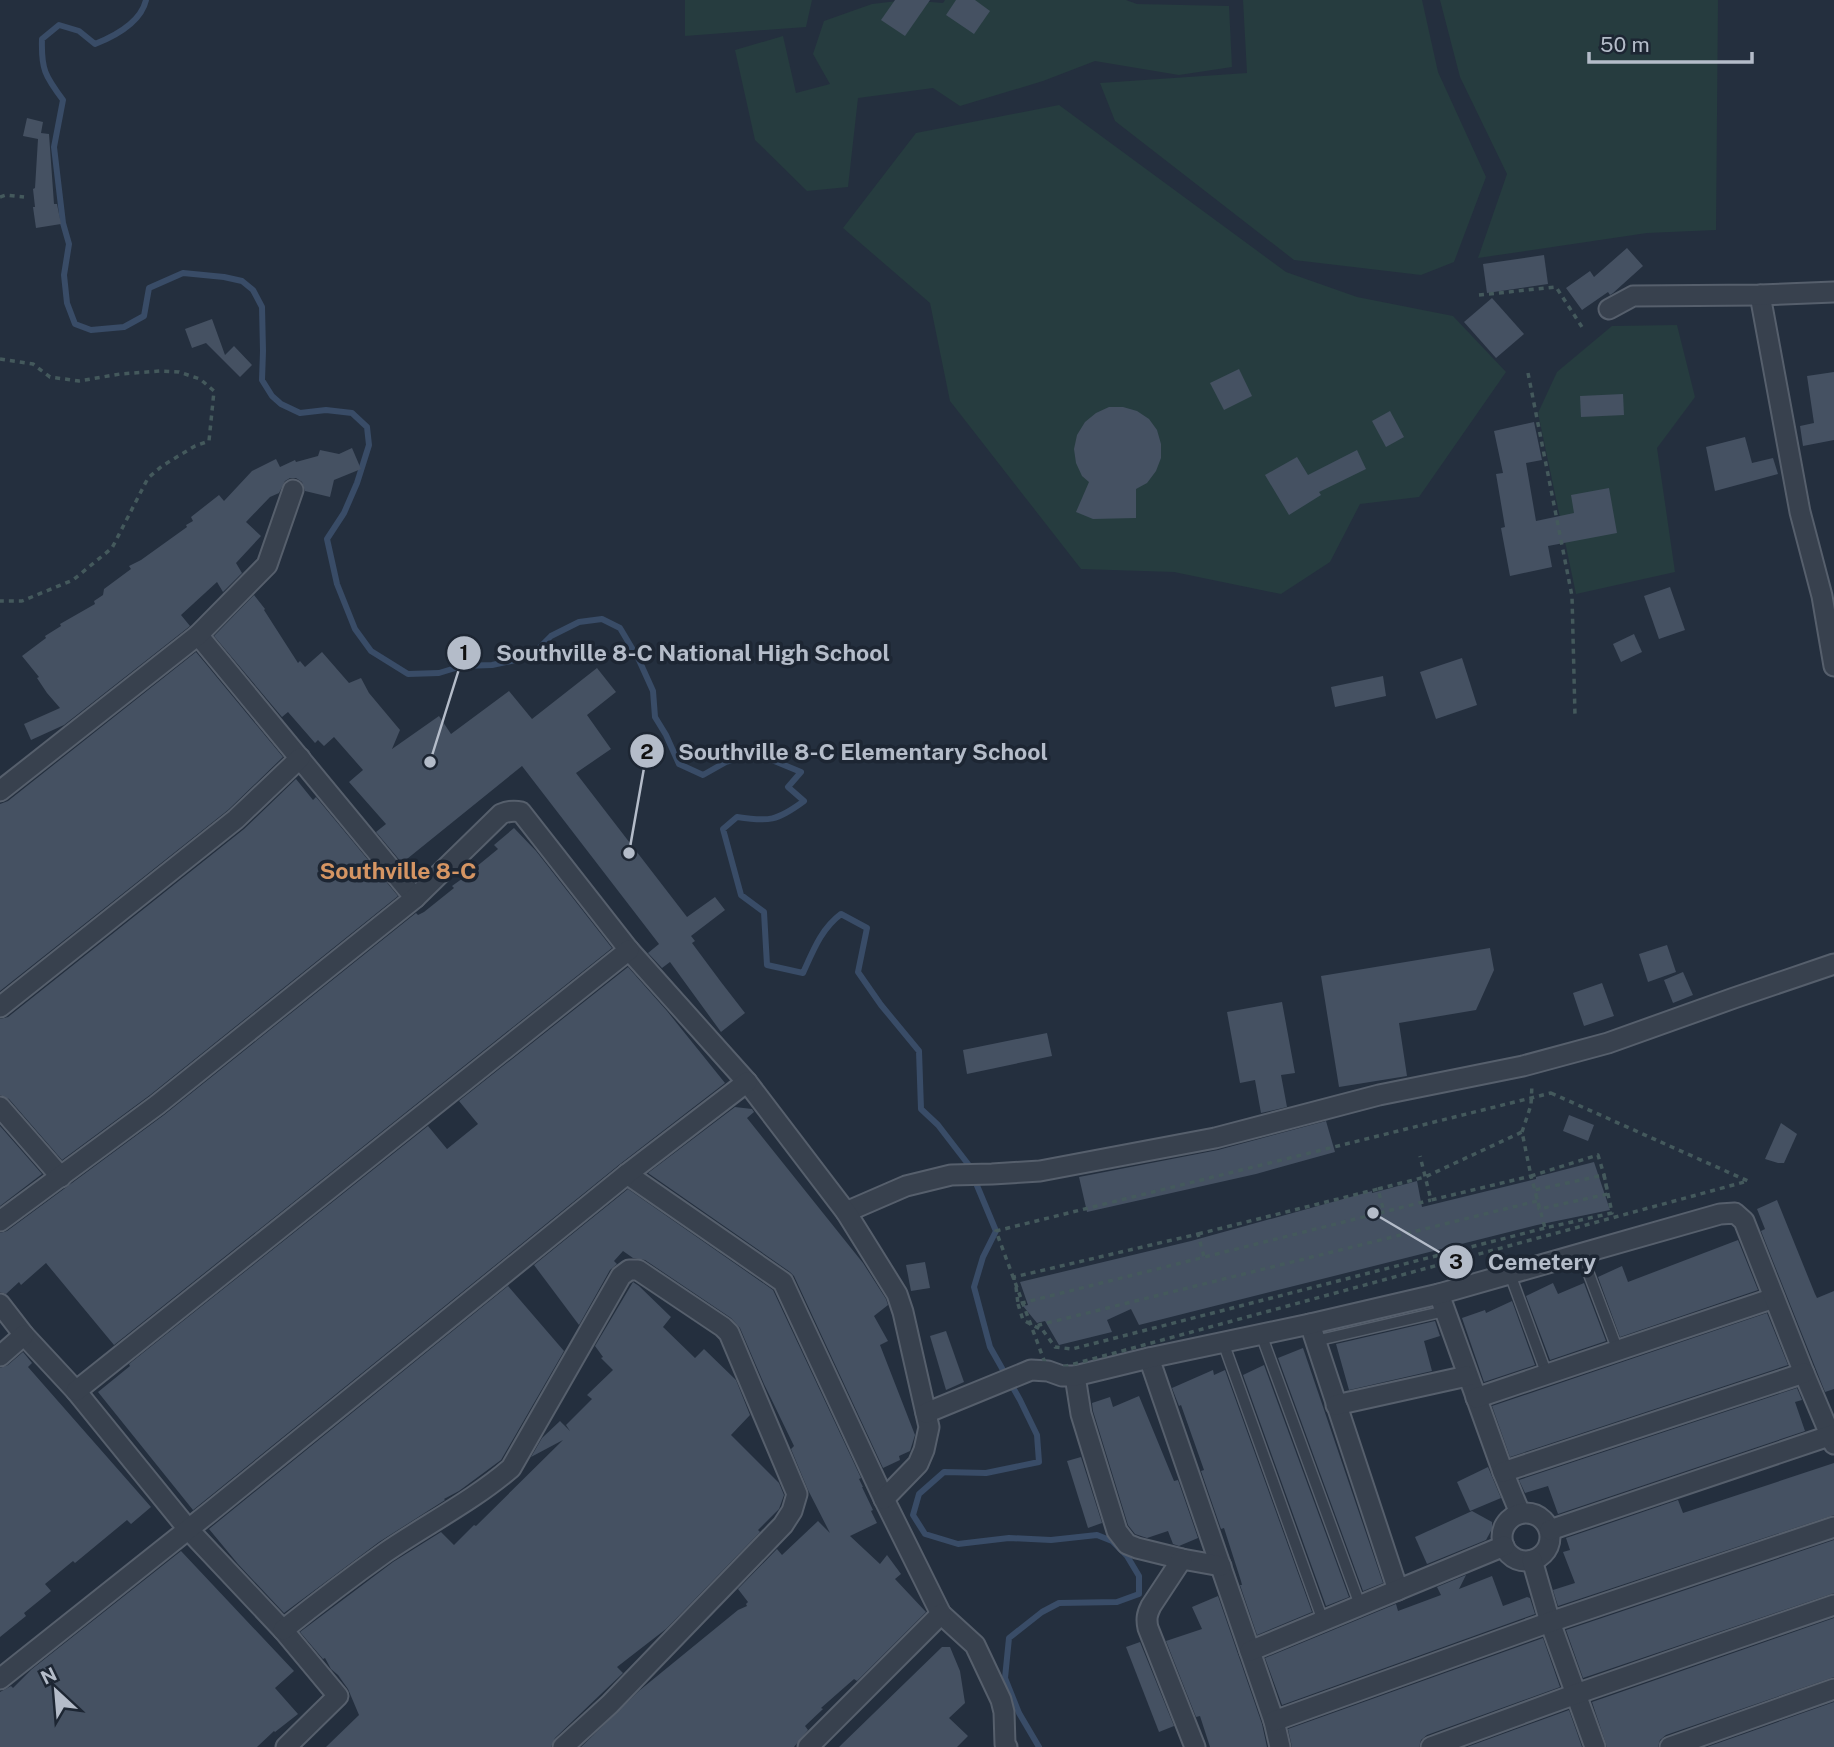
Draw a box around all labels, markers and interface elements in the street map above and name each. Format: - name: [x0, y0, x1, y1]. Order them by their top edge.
- scale bar: [1589, 21, 1752, 65]
- text: 50 m: [1600, 32, 1650, 57]
- callout: Southville 8-C National High School: [447, 631, 904, 675]
- text: Southville 8-C National High School: [496, 639, 890, 666]
- text: 1: [460, 640, 469, 665]
- callout: Southville 8-C Elementary School: [629, 729, 1062, 773]
- text: Southville 8-C Elementary School: [678, 738, 1048, 765]
- text: 2: [640, 739, 654, 764]
- district label: Southville 8-C: [319, 857, 477, 884]
- callout: Cemetery: [1439, 1240, 1610, 1284]
- text: Cemetery: [1488, 1248, 1596, 1275]
- text: 3: [1449, 1249, 1463, 1274]
- north arrow: [21, 1656, 91, 1726]
- text: N: [37, 1663, 60, 1689]

